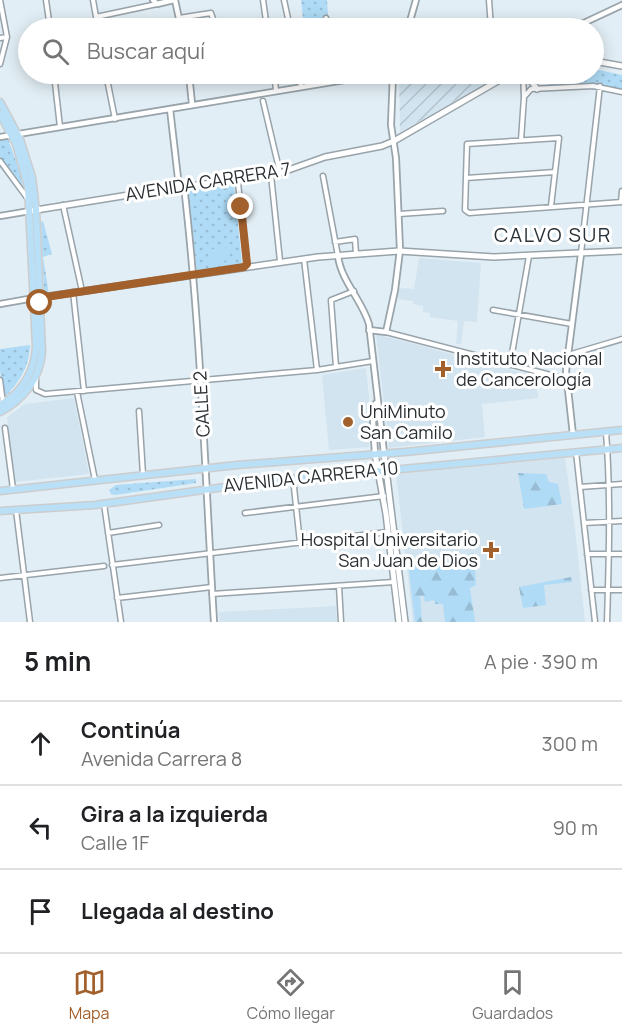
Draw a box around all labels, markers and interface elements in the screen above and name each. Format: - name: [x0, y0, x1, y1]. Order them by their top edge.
- search box: [18, 18, 604, 84]
- icon: search: [39, 35, 72, 68]
- text: Buscar aquí: [87, 36, 205, 66]
- street label: AVENIDA CARRERA 7: [124, 156, 292, 206]
- route end: [227, 193, 253, 219]
- district label: CALVO SUR: [494, 221, 612, 248]
- route start: [26, 289, 52, 315]
- place label: Instituto Nacional de Cancerología: [456, 346, 603, 391]
- marker: Instituto Nacional de Cancerología: [434, 360, 452, 378]
- street label: CALLE 2: [187, 370, 215, 438]
- place label: UniMinuto San Camilo: [360, 399, 453, 444]
- marker: UniMinuto San Camilo: [341, 415, 355, 429]
- street label: AVENIDA CARRERA 10: [222, 455, 400, 497]
- place label: Hospital Universitario San Juan de Dios: [301, 527, 478, 572]
- marker: Hospital Universitario San Juan de Dios: [482, 541, 500, 559]
- text: 5 min: [24, 643, 91, 679]
- text: A pie · 390 m: [484, 648, 598, 675]
- text: Continúa: [81, 715, 181, 745]
- icon: ahead: [24, 727, 57, 760]
- text: 300 m: [542, 730, 598, 757]
- text: Avenida Carrera 8: [81, 745, 242, 772]
- text: Gira a la izquierda: [81, 799, 268, 829]
- icon: left: [24, 811, 57, 844]
- text: 90 m: [552, 814, 598, 841]
- text: Calle 1F: [81, 829, 149, 856]
- icon: arrive: [24, 895, 57, 928]
- text: Llegada al destino: [81, 896, 274, 926]
- tab: Mapa: [69, 966, 109, 1024]
- tab: Cómo llegar: [247, 966, 335, 1024]
- tab: Guardados: [472, 966, 553, 1024]

